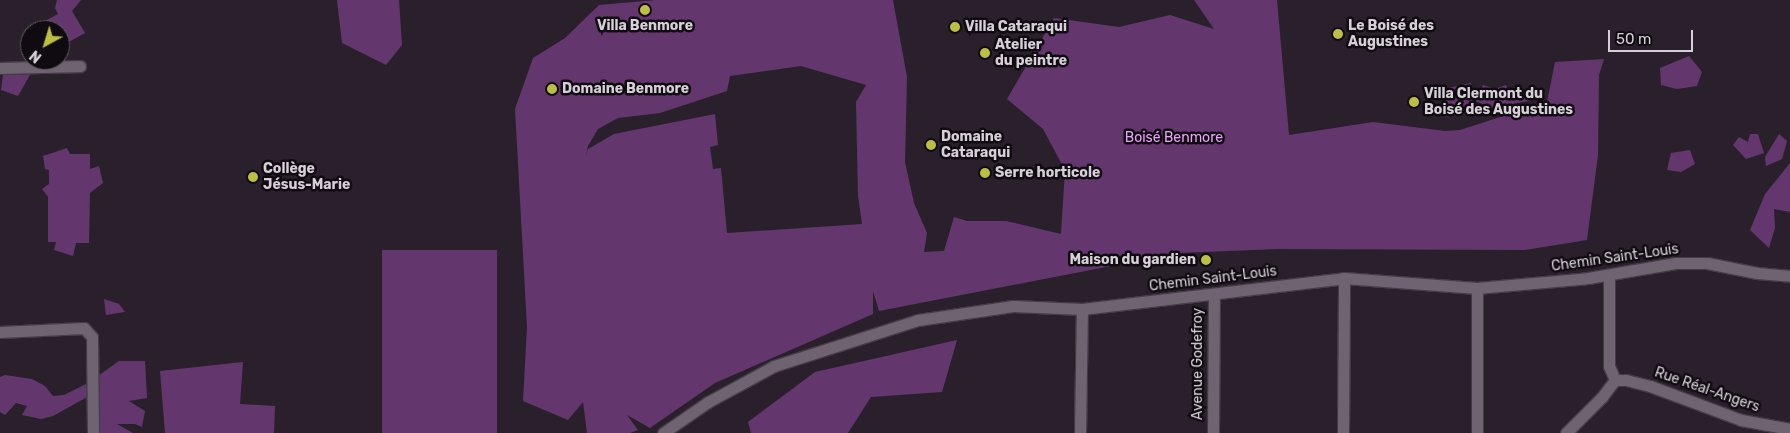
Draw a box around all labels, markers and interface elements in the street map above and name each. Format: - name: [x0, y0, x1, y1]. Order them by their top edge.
- marker: Villa Benmore: [639, 4, 651, 16]
- place label: Villa Benmore: [597, 18, 693, 34]
- place label: Le Boisé des Augustines: [1348, 18, 1434, 50]
- place label: Villa Cataraqui: [965, 19, 1067, 35]
- north arrow: [20, 20, 70, 70]
- scale bar: [1610, 20, 1695, 52]
- marker: Villa Cataraqui: [949, 21, 961, 33]
- marker: Le Boisé des Augustines: [1332, 28, 1344, 40]
- text: 50 m: [1616, 30, 1651, 48]
- place label: Atelier du peintre: [995, 37, 1067, 70]
- text: N: [27, 46, 45, 66]
- marker: Atelier du peintre: [979, 47, 991, 59]
- place label: Domaine Benmore: [562, 81, 689, 97]
- marker: Domaine Benmore: [546, 83, 558, 95]
- place label: Villa Clermont du Boisé des Augustines: [1424, 86, 1573, 118]
- marker: Villa Clermont du Boisé des Augustines: [1408, 96, 1420, 108]
- place label: Domaine Cataraqui: [941, 129, 1010, 162]
- park label: Boisé Benmore: [1125, 130, 1223, 146]
- marker: Domaine Cataraqui: [925, 139, 937, 151]
- place label: Collège Jésus-Marie: [263, 161, 350, 193]
- place label: Serre horticole: [995, 165, 1100, 181]
- marker: Serre horticole: [979, 167, 991, 179]
- marker: Collège Jésus-Marie: [247, 171, 259, 183]
- street label: Chemin Saint-Louis: [1550, 241, 1680, 275]
- place label: Maison du gardien: [1069, 252, 1196, 268]
- marker: Maison du gardien: [1200, 254, 1212, 266]
- street label: Chemin Saint-Louis: [1148, 263, 1278, 295]
- street label: Avenue Godefroy: [1190, 308, 1206, 420]
- street label: Rue Réal-Angers: [1652, 364, 1762, 416]

